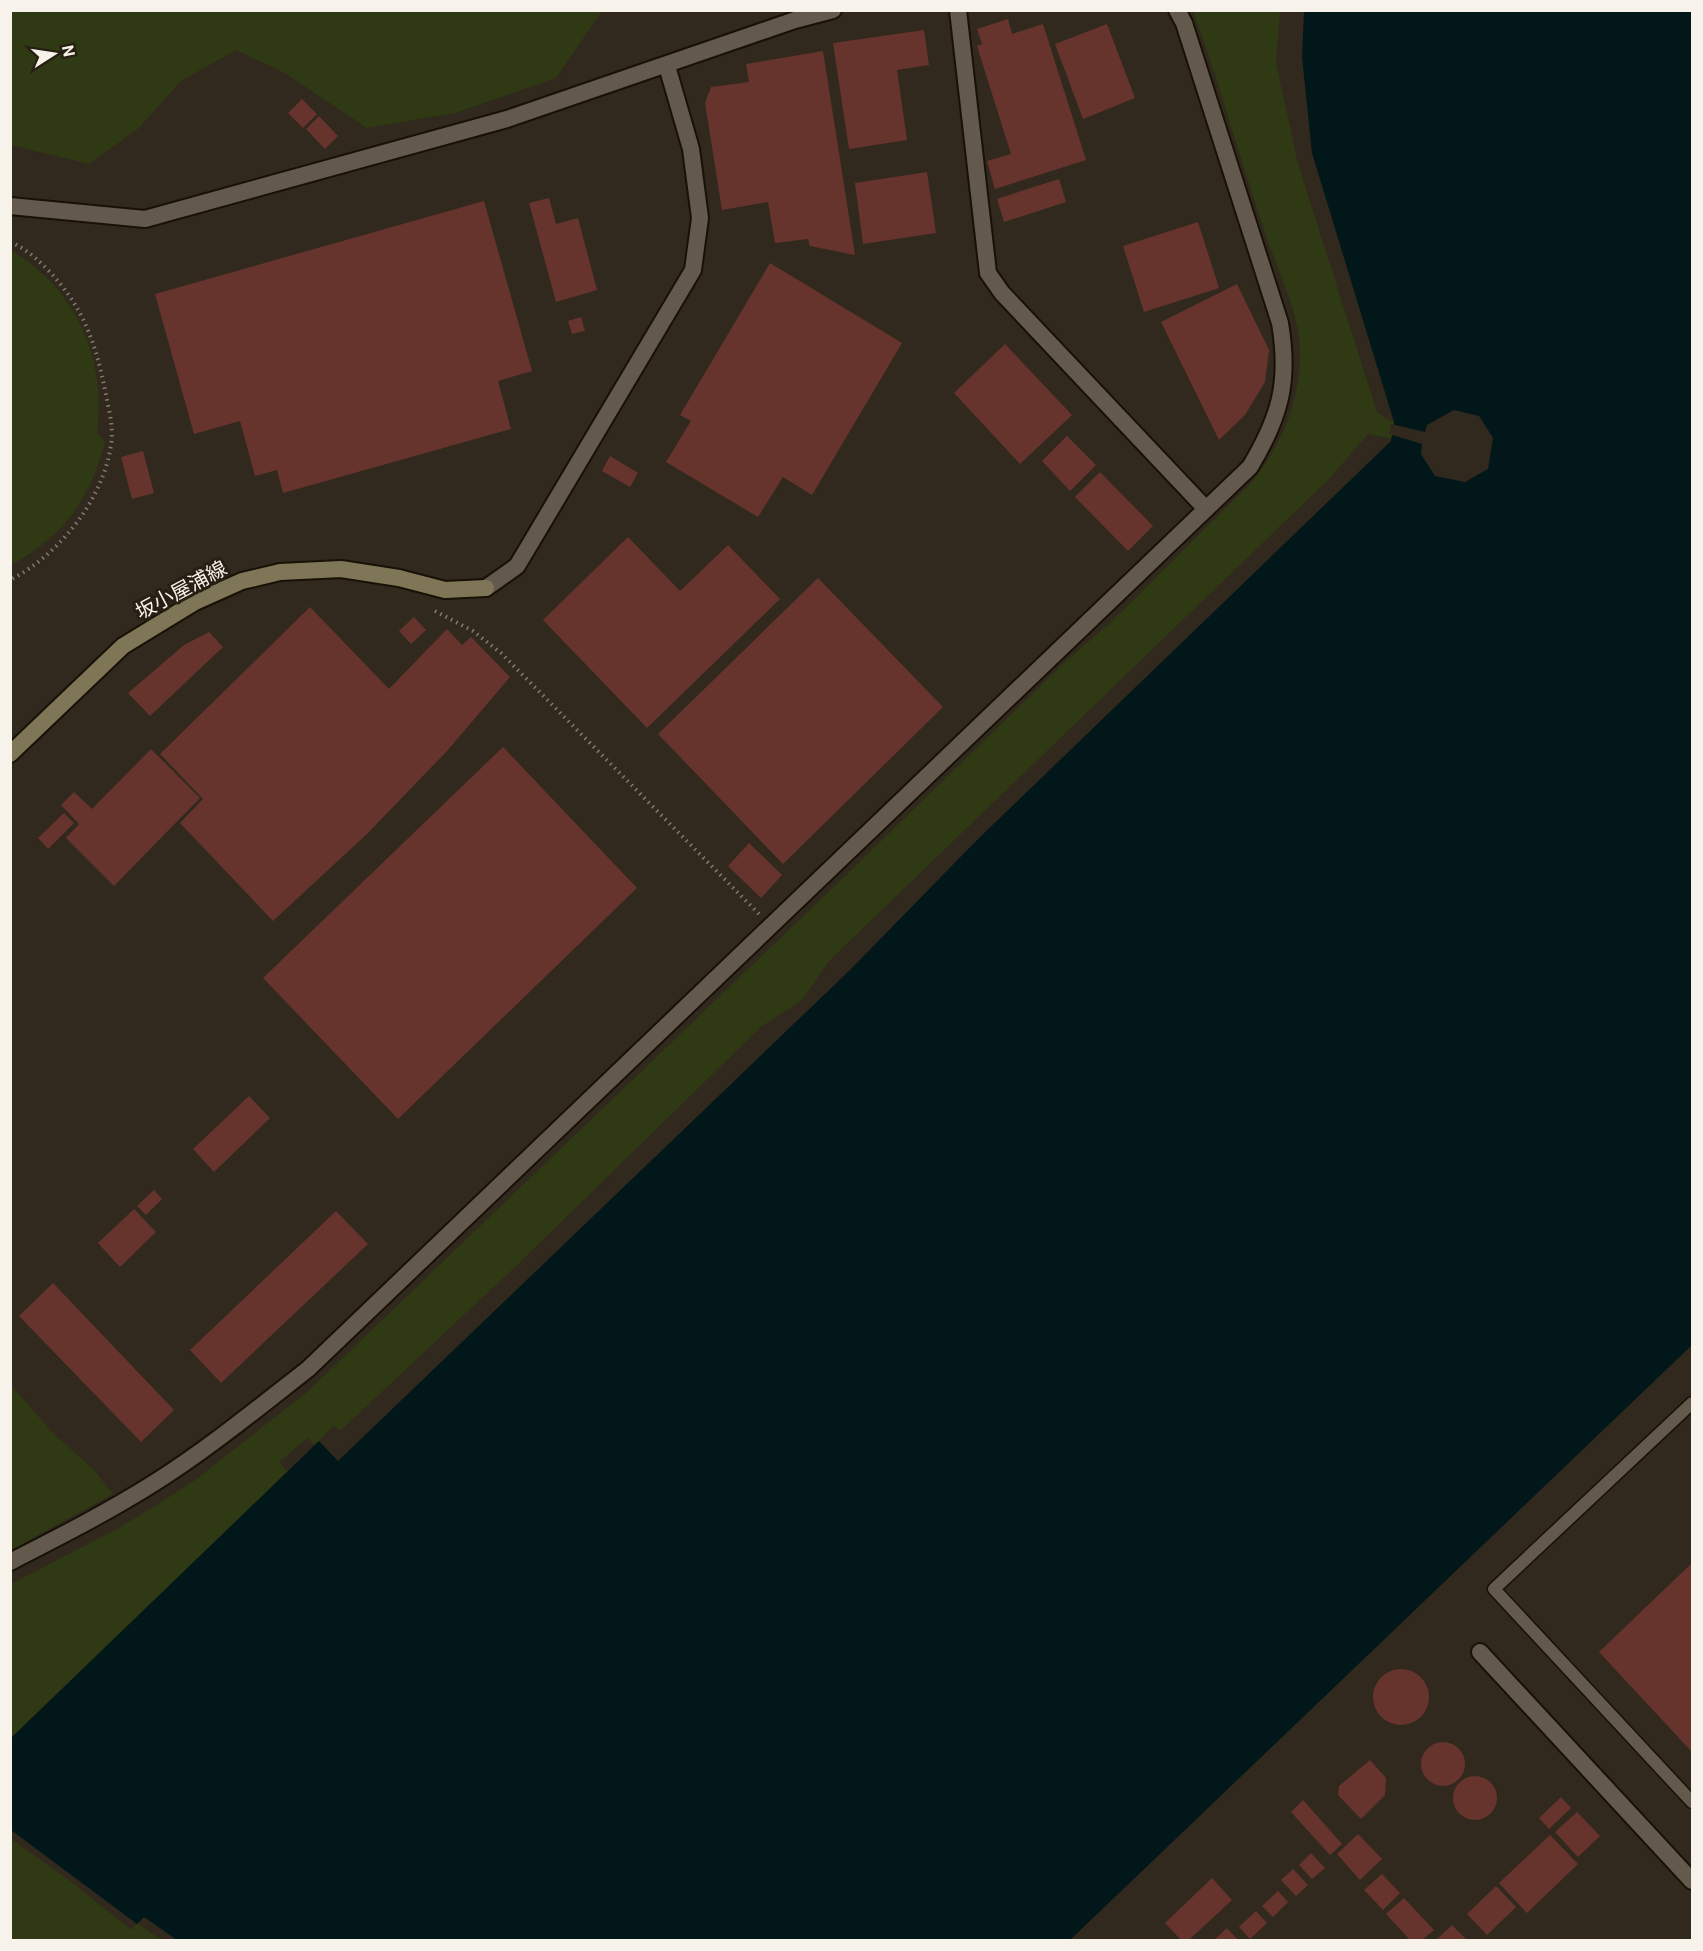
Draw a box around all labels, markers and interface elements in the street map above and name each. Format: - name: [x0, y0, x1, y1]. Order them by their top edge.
- north arrow: [24, 24, 84, 84]
- text: N: [58, 43, 79, 58]
- street label: 坂小屋浦線: [131, 556, 231, 624]

